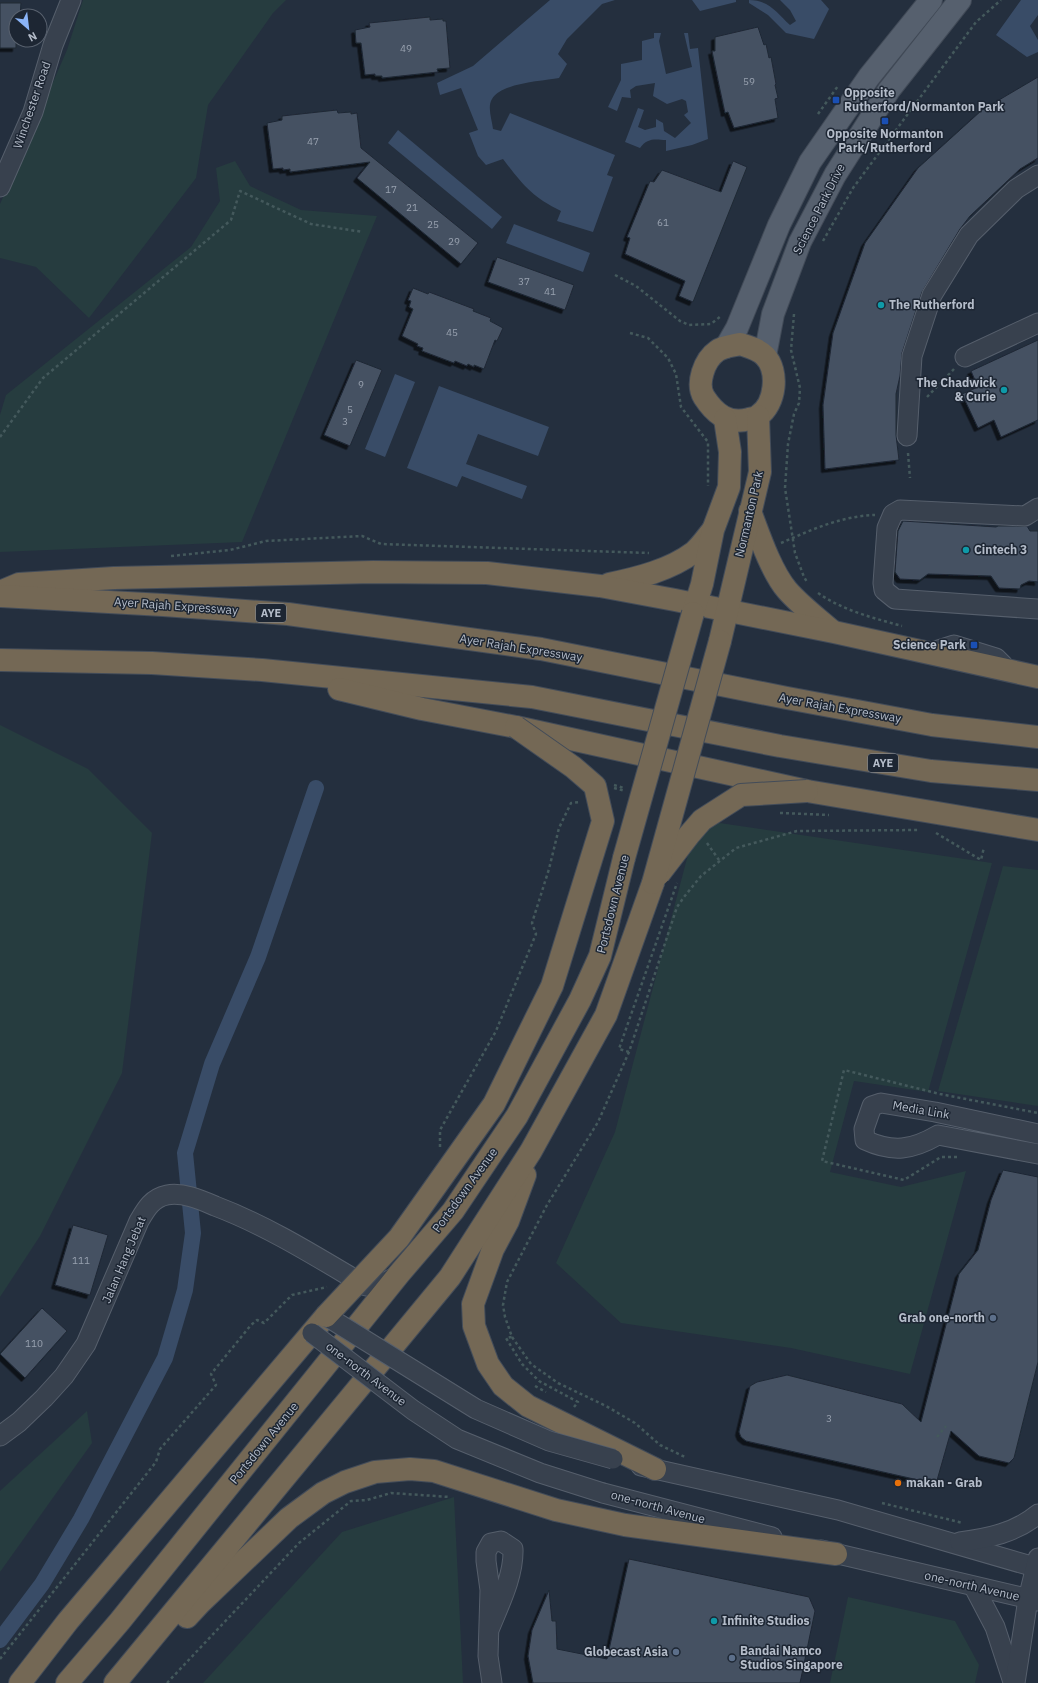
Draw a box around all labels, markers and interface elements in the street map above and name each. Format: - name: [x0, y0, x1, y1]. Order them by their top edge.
- north arrow: [8, 8, 48, 48]
- text: N: [26, 29, 39, 45]
- house number: 49: [400, 42, 412, 55]
- street label: Winchester Road: [10, 59, 53, 150]
- house number: 59: [743, 75, 755, 88]
- place label: Opposite Rutherford/Normanton Park: [844, 85, 1004, 114]
- marker: Opposite Rutherford/Normanton Park: [831, 95, 841, 105]
- marker: Opposite Normanton Park/Rutherford: [880, 116, 890, 126]
- place label: Opposite Normanton Park/Rutherford: [826, 126, 944, 155]
- house number: 47: [307, 135, 319, 148]
- street label: Science Park Drive: [789, 161, 848, 257]
- house number: 17: [385, 183, 397, 196]
- house number: 21: [406, 201, 418, 214]
- house number: 61: [657, 216, 669, 229]
- house number: 25: [427, 218, 439, 231]
- house number: 29: [448, 235, 460, 248]
- house number: 37: [518, 275, 530, 288]
- house number: 41: [544, 285, 556, 298]
- place label: The Rutherford: [889, 297, 975, 312]
- marker: The Rutherford: [876, 300, 886, 310]
- house number: 45: [446, 326, 458, 339]
- place label: The Chadwick & Curie: [917, 375, 996, 404]
- house number: 9: [358, 378, 364, 391]
- marker: The Chadwick & Curie: [999, 385, 1009, 395]
- house number: 5: [347, 403, 353, 416]
- house number: 3: [342, 415, 348, 428]
- street label: Normanton Park: [731, 469, 766, 559]
- place label: Cintech 3: [974, 542, 1027, 557]
- marker: Cintech 3: [961, 545, 971, 555]
- street label: Ayer Rajah Expressway: [114, 594, 239, 617]
- road number: AYE: [256, 604, 286, 622]
- street label: Ayer Rajah Expressway: [459, 630, 584, 665]
- place label: Science Park: [893, 637, 966, 652]
- marker: Science Park: [969, 640, 979, 650]
- street label: Ayer Rajah Expressway: [778, 689, 903, 726]
- road number: AYE: [868, 754, 898, 772]
- street label: Portsdown Avenue: [593, 853, 632, 955]
- street label: Media Link: [891, 1097, 951, 1122]
- street label: Portsdown Avenue: [429, 1144, 501, 1235]
- street label: Jalan Hang Jebat: [98, 1214, 149, 1306]
- house number: 111: [72, 1254, 90, 1267]
- place label: Grab one-north: [899, 1310, 985, 1325]
- marker: Grab one-north: [988, 1313, 998, 1323]
- house number: 110: [25, 1337, 43, 1350]
- street label: one-north Avenue: [323, 1338, 410, 1409]
- street label: Portsdown Avenue: [226, 1398, 301, 1487]
- house number: 3: [826, 1412, 832, 1425]
- place label: makan - Grab: [906, 1475, 982, 1490]
- marker: makan - Grab: [893, 1478, 903, 1488]
- street label: one-north Avenue: [609, 1487, 707, 1526]
- street label: one-north Avenue: [923, 1567, 1021, 1604]
- place label: Infinite Studios: [722, 1613, 810, 1628]
- marker: Infinite Studios: [709, 1616, 719, 1626]
- place label: Bandai Namco Studios Singapore: [740, 1643, 843, 1672]
- place label: Globecast Asia: [584, 1644, 668, 1659]
- marker: Globecast Asia: [671, 1647, 681, 1657]
- marker: Bandai Namco Studios Singapore: [727, 1653, 737, 1663]

